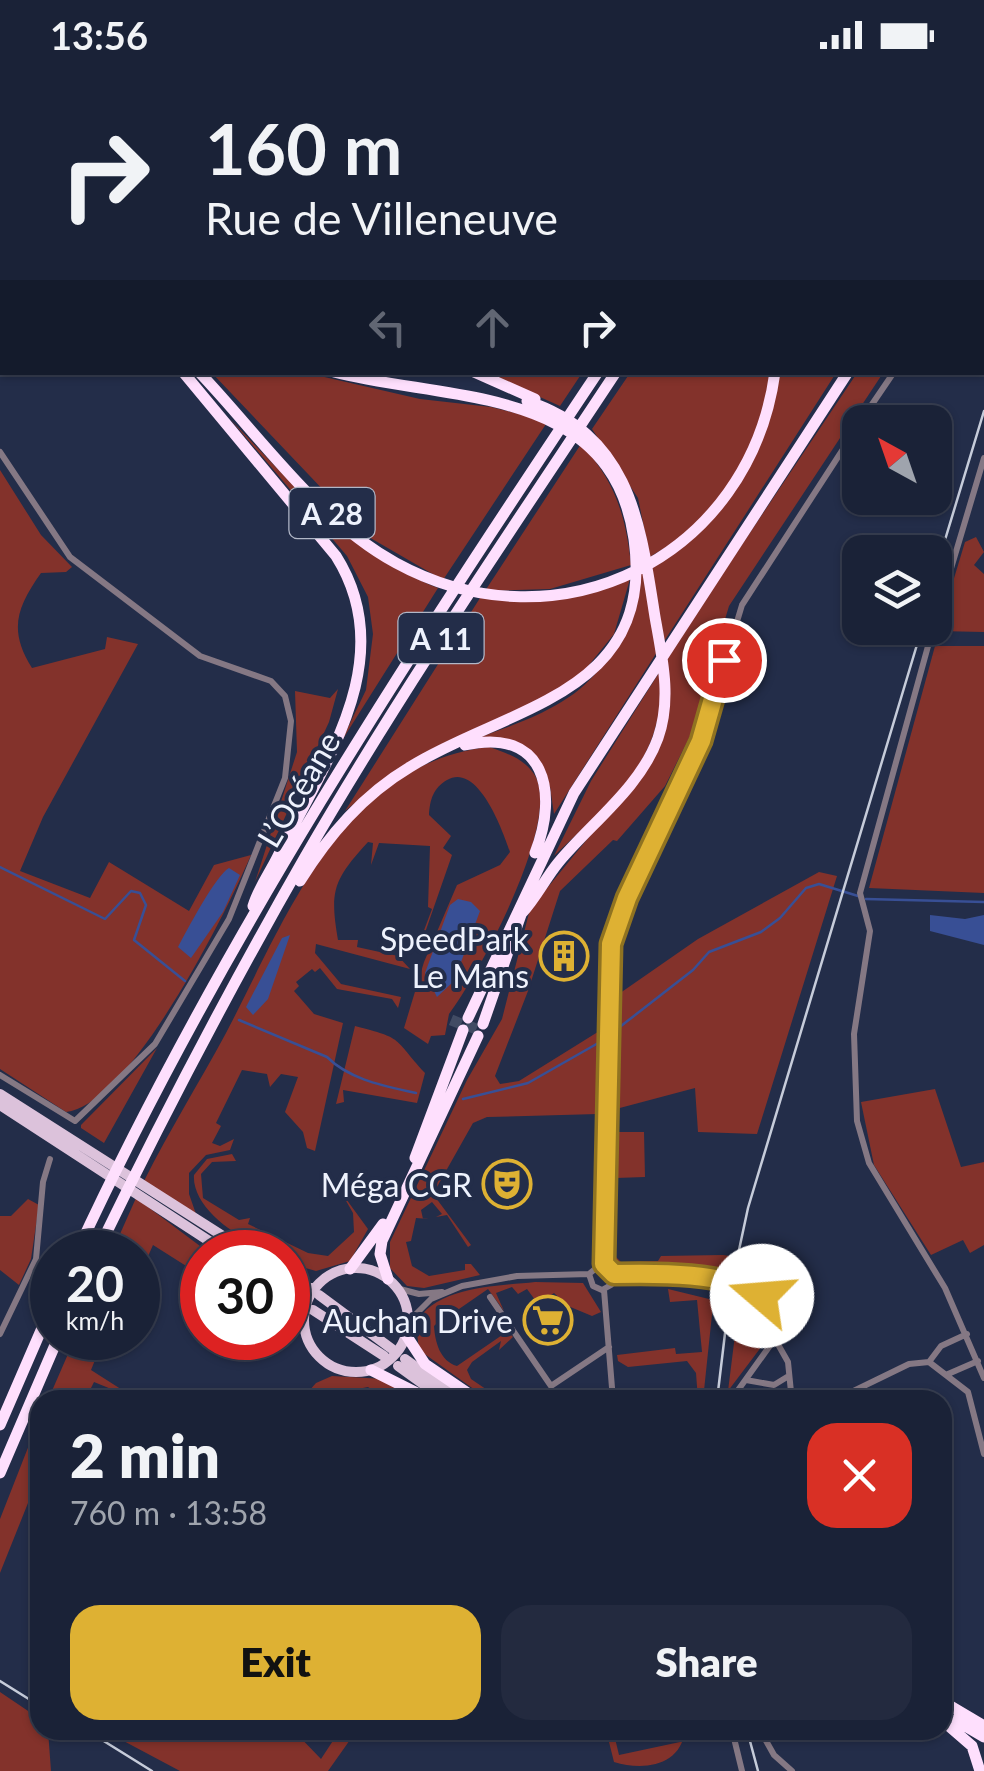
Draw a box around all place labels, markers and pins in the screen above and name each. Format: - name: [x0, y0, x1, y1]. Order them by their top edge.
- pin: [682, 618, 767, 703]
- place label: SpeedPark Le Mans: [380, 919, 530, 995]
- building icon: SpeedPark Le Mans: [538, 930, 590, 982]
- theatre icon: Méga CGR: [481, 1158, 533, 1210]
- place label: Méga CGR: [321, 1165, 472, 1204]
- supermarket icon: Auchan Drive: [522, 1294, 574, 1346]
- place label: Auchan Drive: [323, 1301, 513, 1340]

